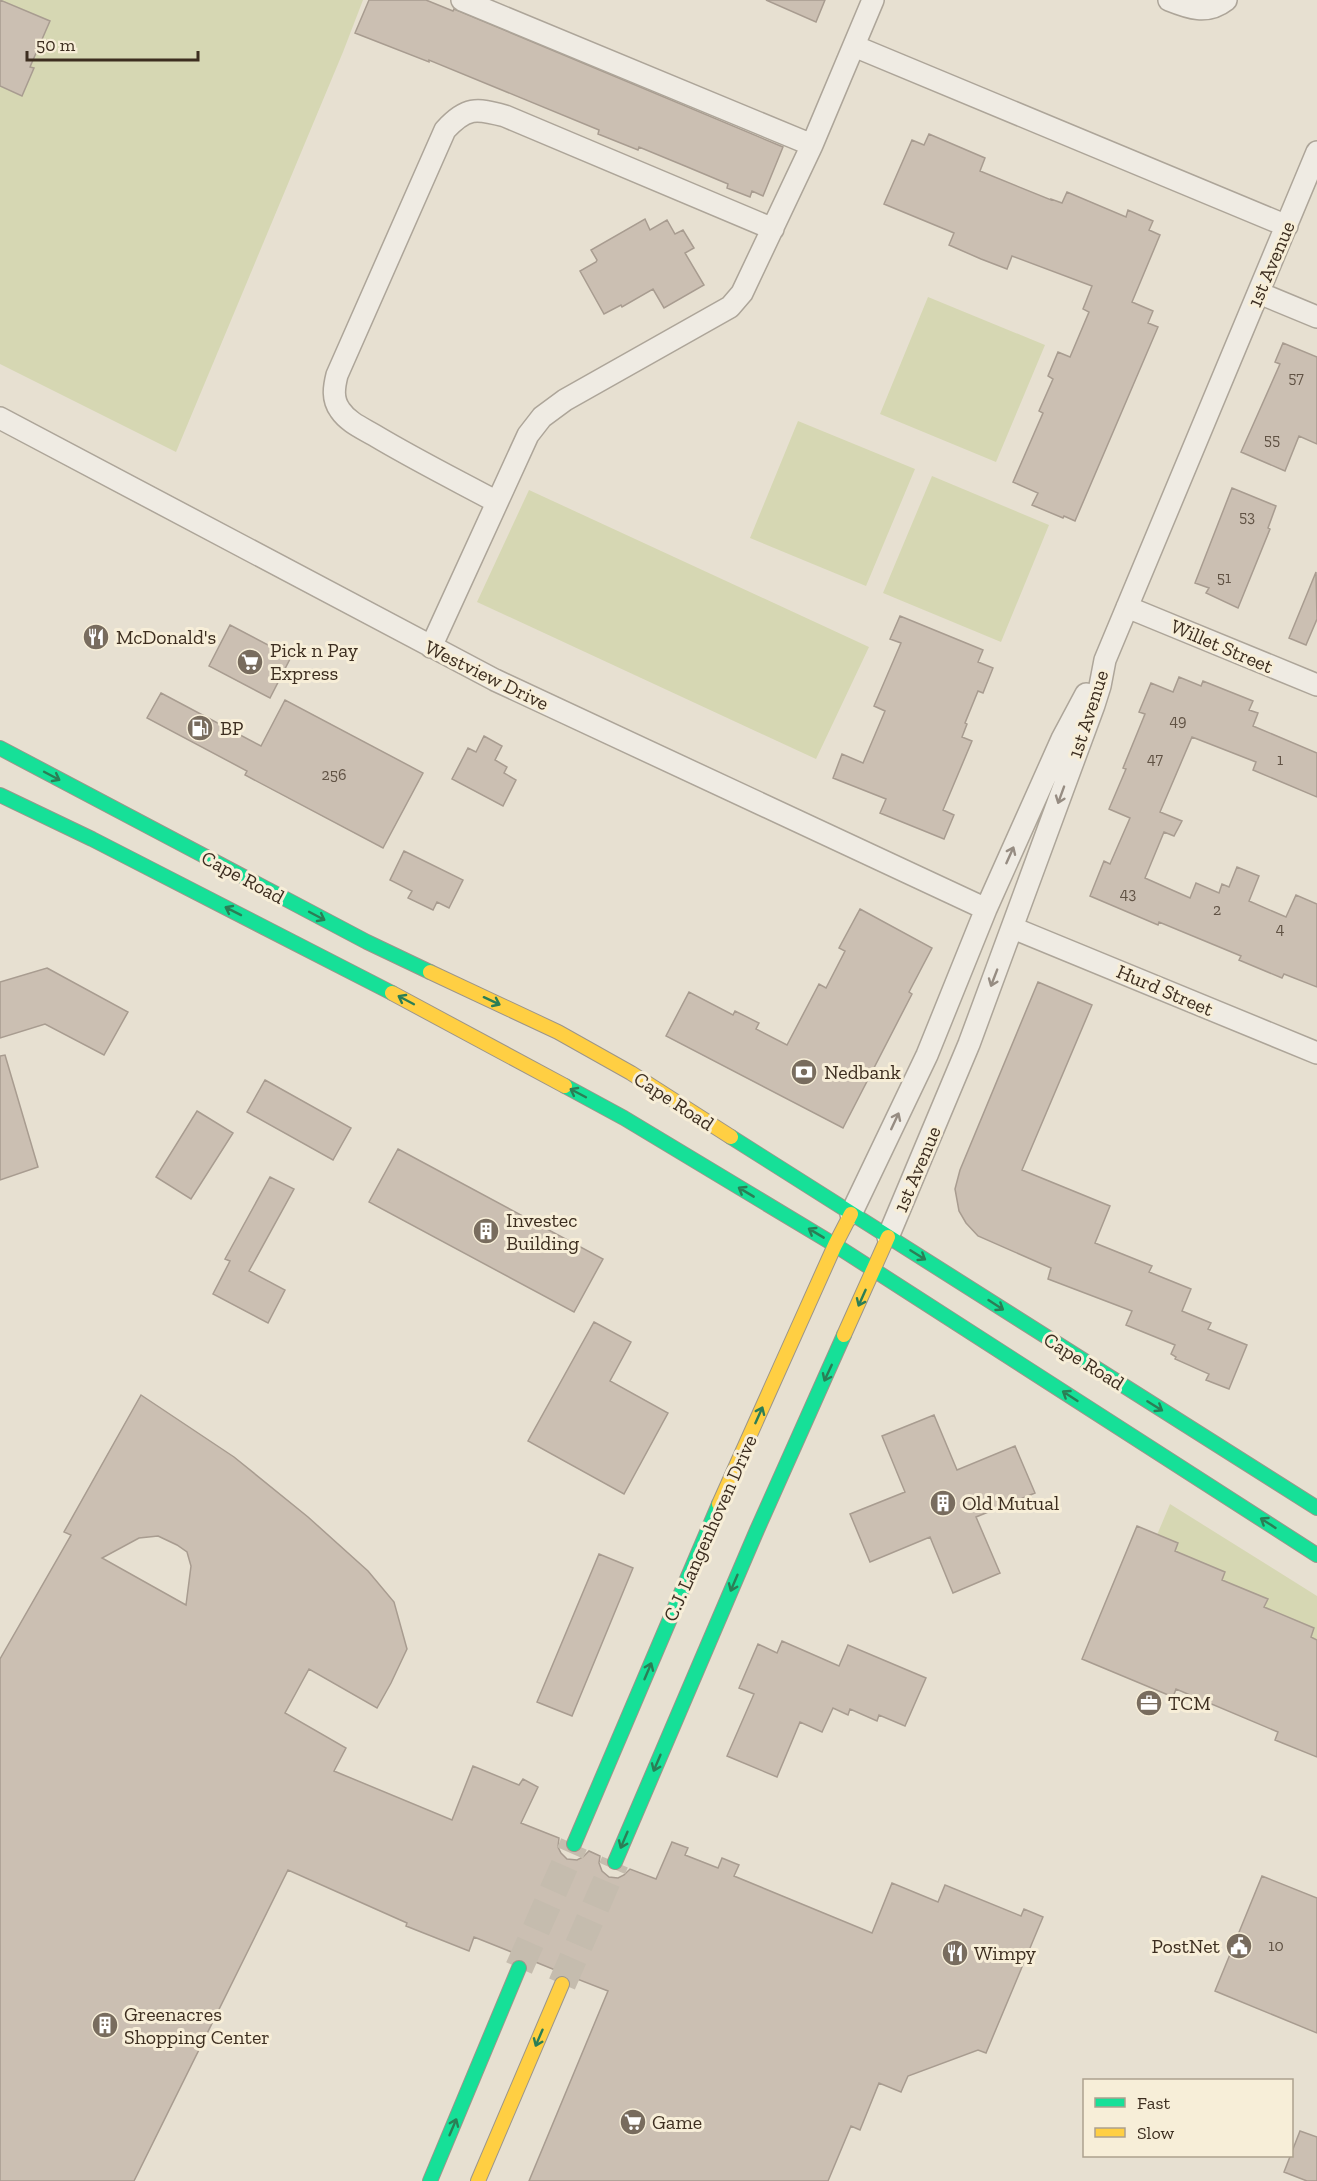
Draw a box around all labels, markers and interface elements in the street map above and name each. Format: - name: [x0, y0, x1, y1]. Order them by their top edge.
- scale bar: [27, 24, 198, 62]
- text: 50 m: [36, 34, 76, 56]
- street label: 1st Avenue: [1242, 217, 1300, 311]
- house number: 57: [1288, 368, 1304, 387]
- house number: 55: [1264, 430, 1280, 449]
- house number: 53: [1239, 507, 1255, 526]
- house number: 51: [1217, 568, 1231, 587]
- street label: Willet Street: [1167, 614, 1277, 678]
- restaurant icon: McDonald's: [81, 622, 111, 652]
- place label: McDonald's: [116, 625, 216, 649]
- street label: Westview Drive: [421, 635, 553, 715]
- place label: Pick n Pay Express: [270, 638, 359, 685]
- supermarket icon: Pick n Pay Express: [235, 647, 265, 677]
- street label: 1st Avenue: [1062, 667, 1114, 761]
- house number: 49: [1169, 711, 1187, 730]
- fuel station icon: BP: [185, 713, 215, 743]
- place label: BP: [220, 716, 244, 740]
- house number: 47: [1147, 749, 1163, 768]
- house number: 1: [1277, 750, 1283, 769]
- house number: 256: [322, 765, 346, 784]
- one-way arrow: [42, 771, 60, 782]
- one-way arrow: [1054, 785, 1065, 803]
- street label: Cape Road: [197, 845, 289, 909]
- one-way arrow: [1004, 847, 1016, 865]
- house number: 43: [1120, 884, 1136, 903]
- house number: 2: [1213, 900, 1221, 919]
- one-way arrow: [225, 905, 243, 916]
- one-way arrow: [308, 910, 325, 922]
- house number: 4: [1276, 919, 1285, 938]
- street label: Hurd Street: [1113, 959, 1217, 1021]
- one-way arrow: [988, 968, 999, 987]
- one-way arrow: [398, 994, 416, 1005]
- one-way arrow: [483, 996, 501, 1008]
- bank icon: Nedbank: [789, 1057, 819, 1087]
- place label: Nedbank: [824, 1060, 901, 1084]
- street label: Cape Road: [630, 1066, 719, 1136]
- one-way arrow: [569, 1087, 587, 1098]
- one-way arrow: [890, 1113, 902, 1131]
- street label: 1st Avenue: [888, 1122, 946, 1216]
- one-way arrow: [738, 1185, 755, 1197]
- place label: Investec Building: [506, 1208, 579, 1255]
- building icon: Investec Building: [471, 1216, 501, 1246]
- one-way arrow: [808, 1227, 825, 1239]
- one-way arrow: [909, 1250, 926, 1262]
- one-way arrow: [856, 1289, 867, 1307]
- one-way arrow: [987, 1300, 1004, 1312]
- street label: Cape Road: [1039, 1327, 1129, 1395]
- one-way arrow: [822, 1364, 833, 1382]
- one-way arrow: [1062, 1390, 1079, 1402]
- one-way arrow: [1147, 1400, 1163, 1412]
- one-way arrow: [754, 1406, 765, 1424]
- street label: C.J. Langenhoven Drive: [658, 1431, 762, 1625]
- building icon: Old Mutual: [928, 1488, 958, 1518]
- place label: Old Mutual: [962, 1491, 1059, 1515]
- one-way arrow: [1260, 1517, 1277, 1529]
- one-way arrow: [727, 1574, 739, 1592]
- one-way arrow: [643, 1662, 654, 1681]
- office icon: TCM: [1134, 1688, 1164, 1718]
- place label: TCM: [1168, 1691, 1211, 1715]
- one-way arrow: [651, 1753, 662, 1771]
- one-way arrow: [618, 1830, 629, 1849]
- public building icon: PostNet: [1224, 1931, 1254, 1961]
- place label: PostNet: [1151, 1934, 1221, 1958]
- house number: 10: [1268, 1936, 1284, 1955]
- restaurant icon: Wimpy: [940, 1938, 970, 1968]
- place label: Wimpy: [974, 1941, 1037, 1965]
- place label: Greenacres Shopping Center: [124, 2002, 270, 2049]
- building icon: Greenacres Shopping Center: [90, 2010, 120, 2040]
- one-way arrow: [533, 2029, 544, 2047]
- legend: [1083, 2079, 1293, 2157]
- text: Fast: [1137, 2092, 1170, 2114]
- supermarket icon: Game: [618, 2107, 648, 2137]
- place label: Game: [652, 2110, 702, 2134]
- one-way arrow: [448, 2119, 459, 2137]
- text: Slow: [1137, 2122, 1174, 2144]

